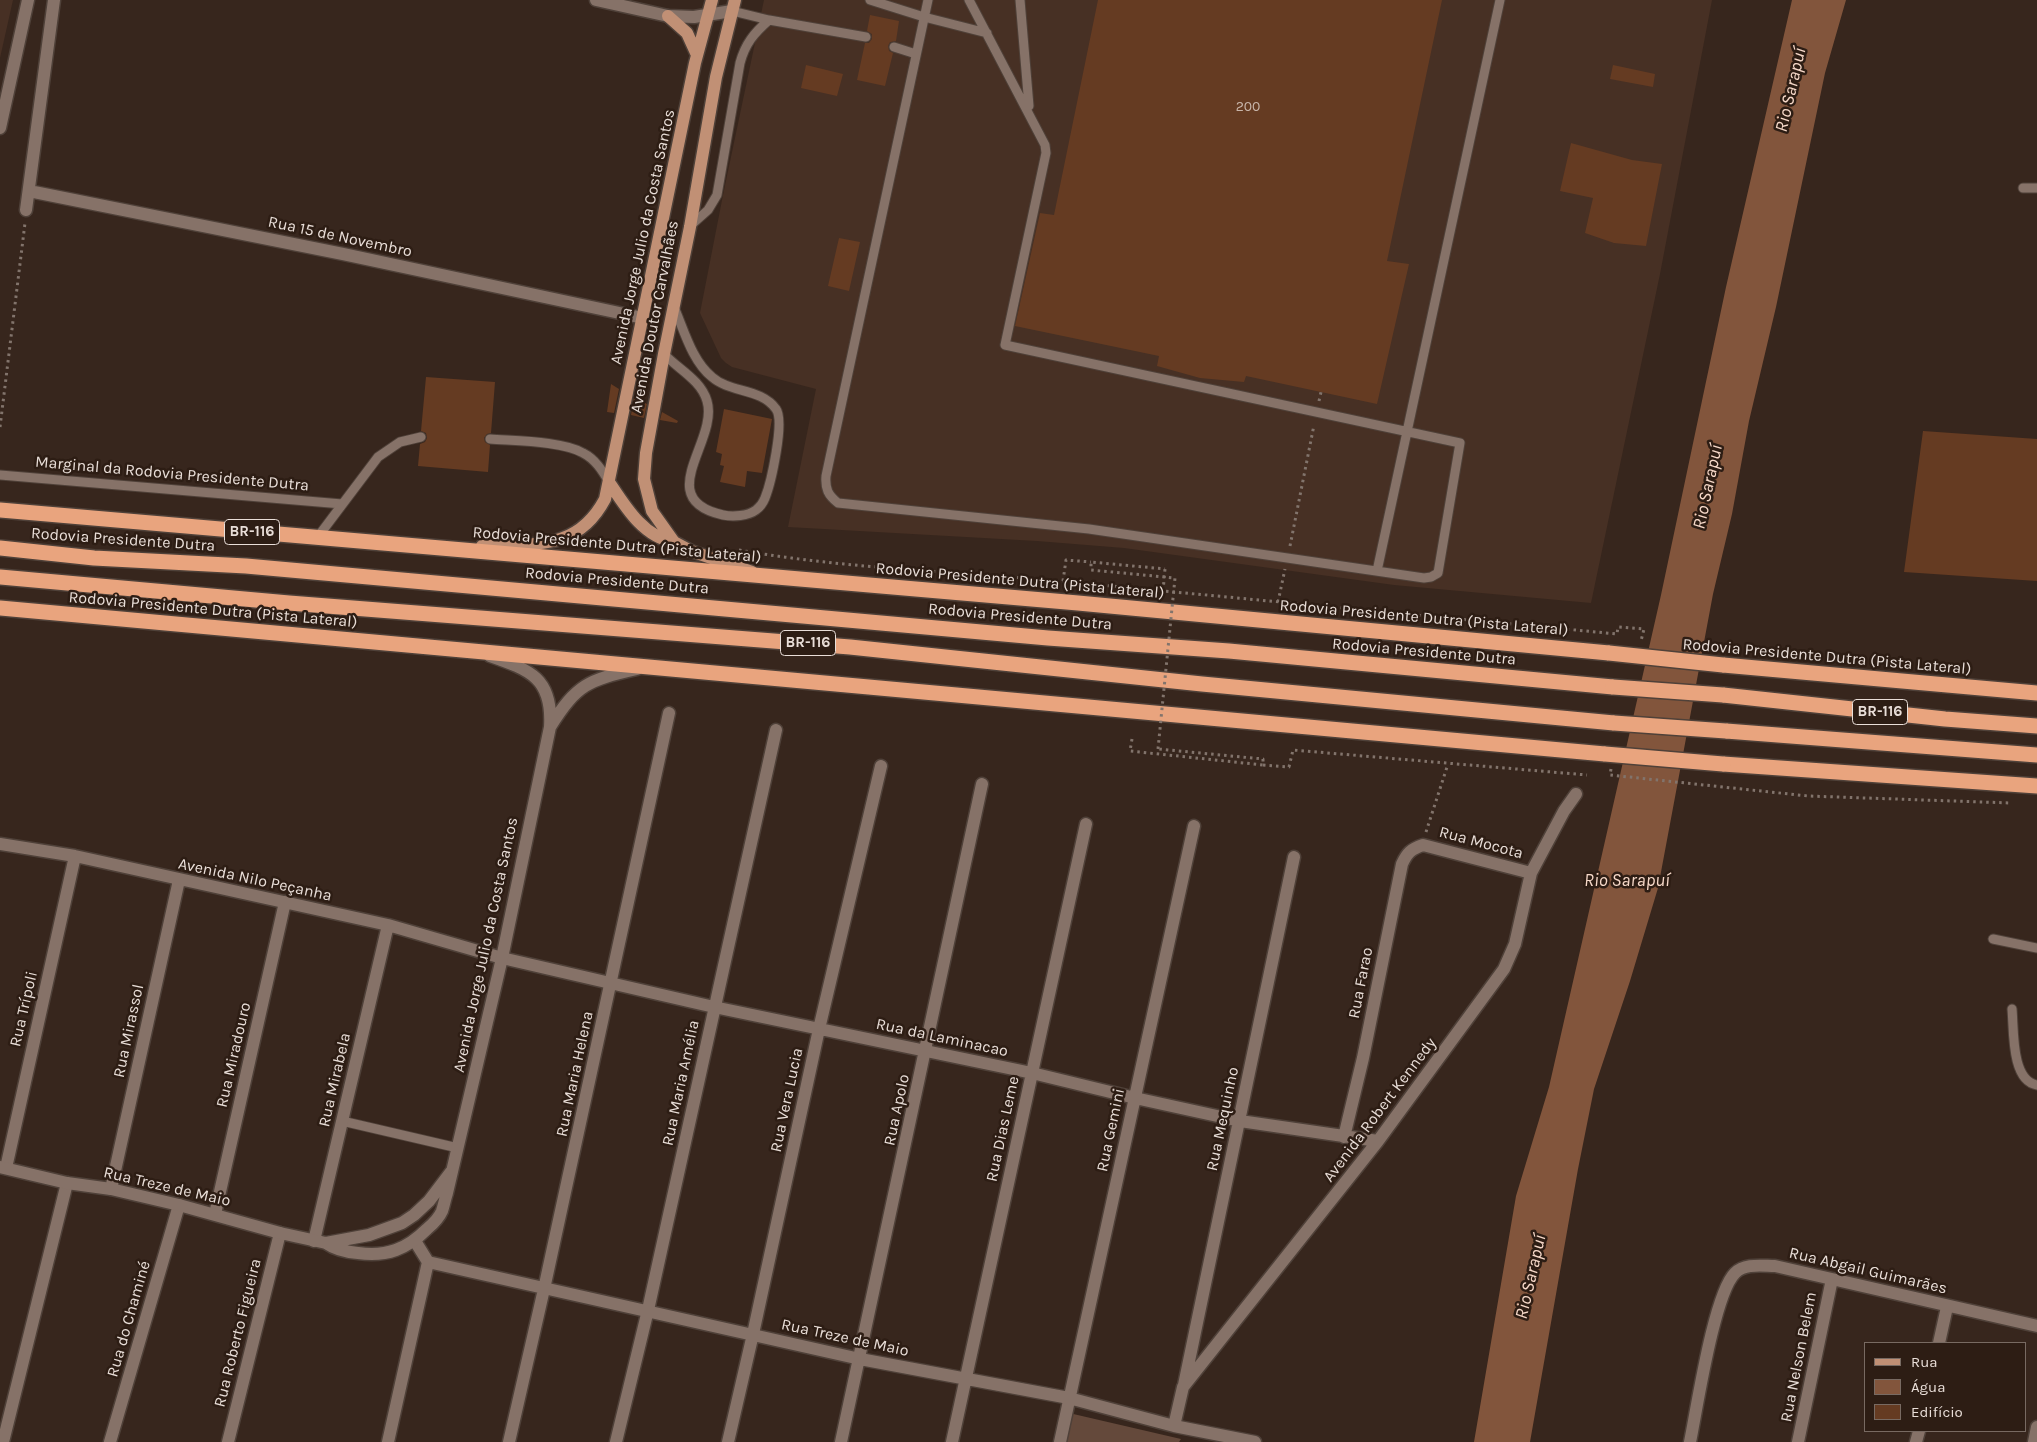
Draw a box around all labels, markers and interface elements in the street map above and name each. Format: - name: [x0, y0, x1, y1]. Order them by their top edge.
- water label: Rio Sarapuí: [1771, 46, 1811, 134]
- house number: 200: [1236, 99, 1260, 115]
- street label: Avenida Jorge Julio da Costa Santos: [607, 108, 679, 366]
- street label: Rua 15 de Novembro: [266, 212, 414, 262]
- street label: Avenida Doutor Carvalhães: [627, 219, 683, 415]
- water label: Rio Sarapuí: [1689, 443, 1727, 531]
- street label: Marginal da Rodovia Presidente Dutra: [34, 452, 310, 496]
- road number: BR-116: [224, 520, 280, 544]
- street label: Rodovia Presidente Dutra (Pista Lateral): [472, 523, 762, 567]
- street label: Rodovia Presidente Dutra: [30, 524, 216, 556]
- street label: Rodovia Presidente Dutra (Pista Lateral): [875, 559, 1165, 603]
- street label: Rodovia Presidente Dutra: [524, 563, 710, 599]
- street label: Rodovia Presidente Dutra (Pista Lateral): [68, 588, 358, 632]
- street label: Rodovia Presidente Dutra (Pista Lateral): [1279, 596, 1569, 640]
- street label: Rodovia Presidente Dutra: [927, 599, 1113, 635]
- road number: BR-116: [780, 630, 836, 656]
- street label: Rodovia Presidente Dutra: [1331, 634, 1517, 670]
- street label: Rodovia Presidente Dutra (Pista Lateral): [1682, 635, 1972, 679]
- road number: BR-116: [1852, 700, 1908, 724]
- street label: Avenida Jorge Julio da Costa Santos: [450, 816, 522, 1074]
- street label: Rua Mocota: [1437, 823, 1525, 863]
- street label: Avenida Nilo Peçanha: [176, 854, 334, 906]
- water label: Rio Sarapuí: [1584, 870, 1670, 892]
- street label: Rua Farao: [1345, 946, 1377, 1020]
- street label: Rua Trípoli: [6, 969, 42, 1049]
- street label: Rua Mirassol: [110, 983, 148, 1079]
- street label: Rua Miradouro: [213, 1000, 255, 1110]
- street label: Rua Maria Helena: [552, 1010, 598, 1138]
- street label: Rua da Laminacao: [874, 1015, 1010, 1061]
- street label: Rua Maria Amélia: [658, 1018, 704, 1148]
- street label: Rua Mirabela: [315, 1031, 355, 1129]
- street label: Avenida Robert Kennedy: [1319, 1034, 1441, 1186]
- street label: Rua Vera Lucia: [767, 1046, 807, 1154]
- street label: Rua Mequinho: [1203, 1065, 1243, 1173]
- street label: Rua Apolo: [880, 1072, 914, 1148]
- street label: Rua Dias Leme: [982, 1075, 1024, 1183]
- street label: Rua Gemini: [1093, 1087, 1129, 1173]
- street label: Rua Treze de Maio: [102, 1163, 232, 1211]
- water label: Rio Sarapuí: [1511, 1233, 1551, 1321]
- street label: Rua Abgail Guimarães: [1787, 1243, 1949, 1299]
- street label: Rua Roberto Figueira: [210, 1257, 266, 1409]
- street label: Rua do Chaminé: [103, 1259, 155, 1379]
- street label: Rua Nelson Belem: [1777, 1290, 1821, 1424]
- street label: Rua Treze de Maio: [779, 1315, 911, 1361]
- legend: [1864, 1342, 2027, 1432]
- text: Rua: [1911, 1353, 1938, 1371]
- text: Água: [1911, 1378, 1945, 1396]
- text: Edifício: [1911, 1403, 1963, 1421]

